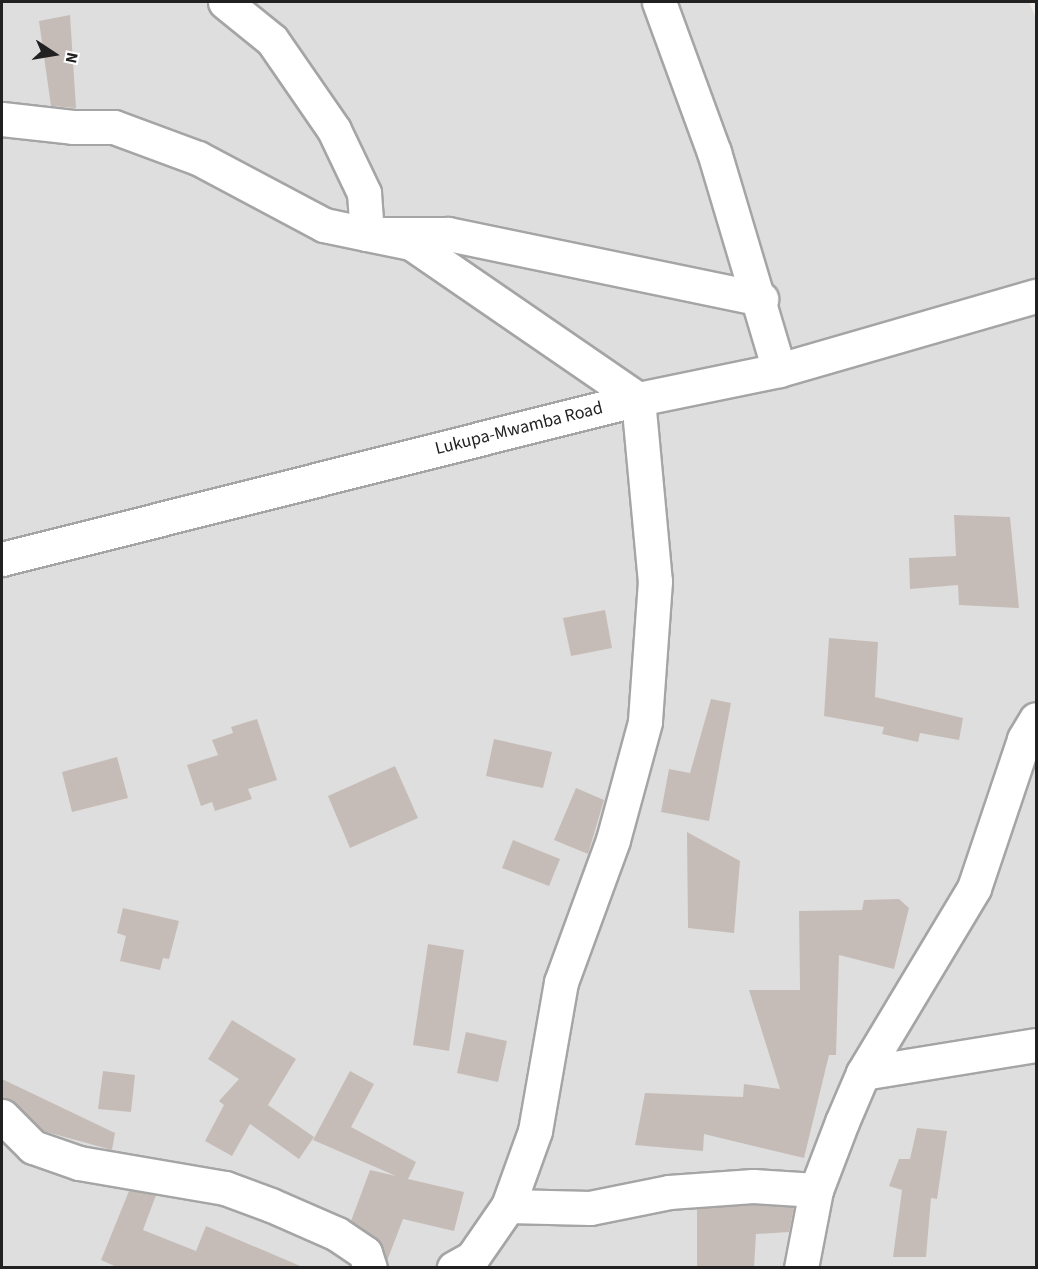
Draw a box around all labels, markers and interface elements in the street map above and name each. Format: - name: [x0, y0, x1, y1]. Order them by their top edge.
- north arrow: [24, 24, 84, 84]
- text: N: [60, 50, 83, 65]
- street label: Lukupa-Mwamba Road: [433, 398, 605, 460]

